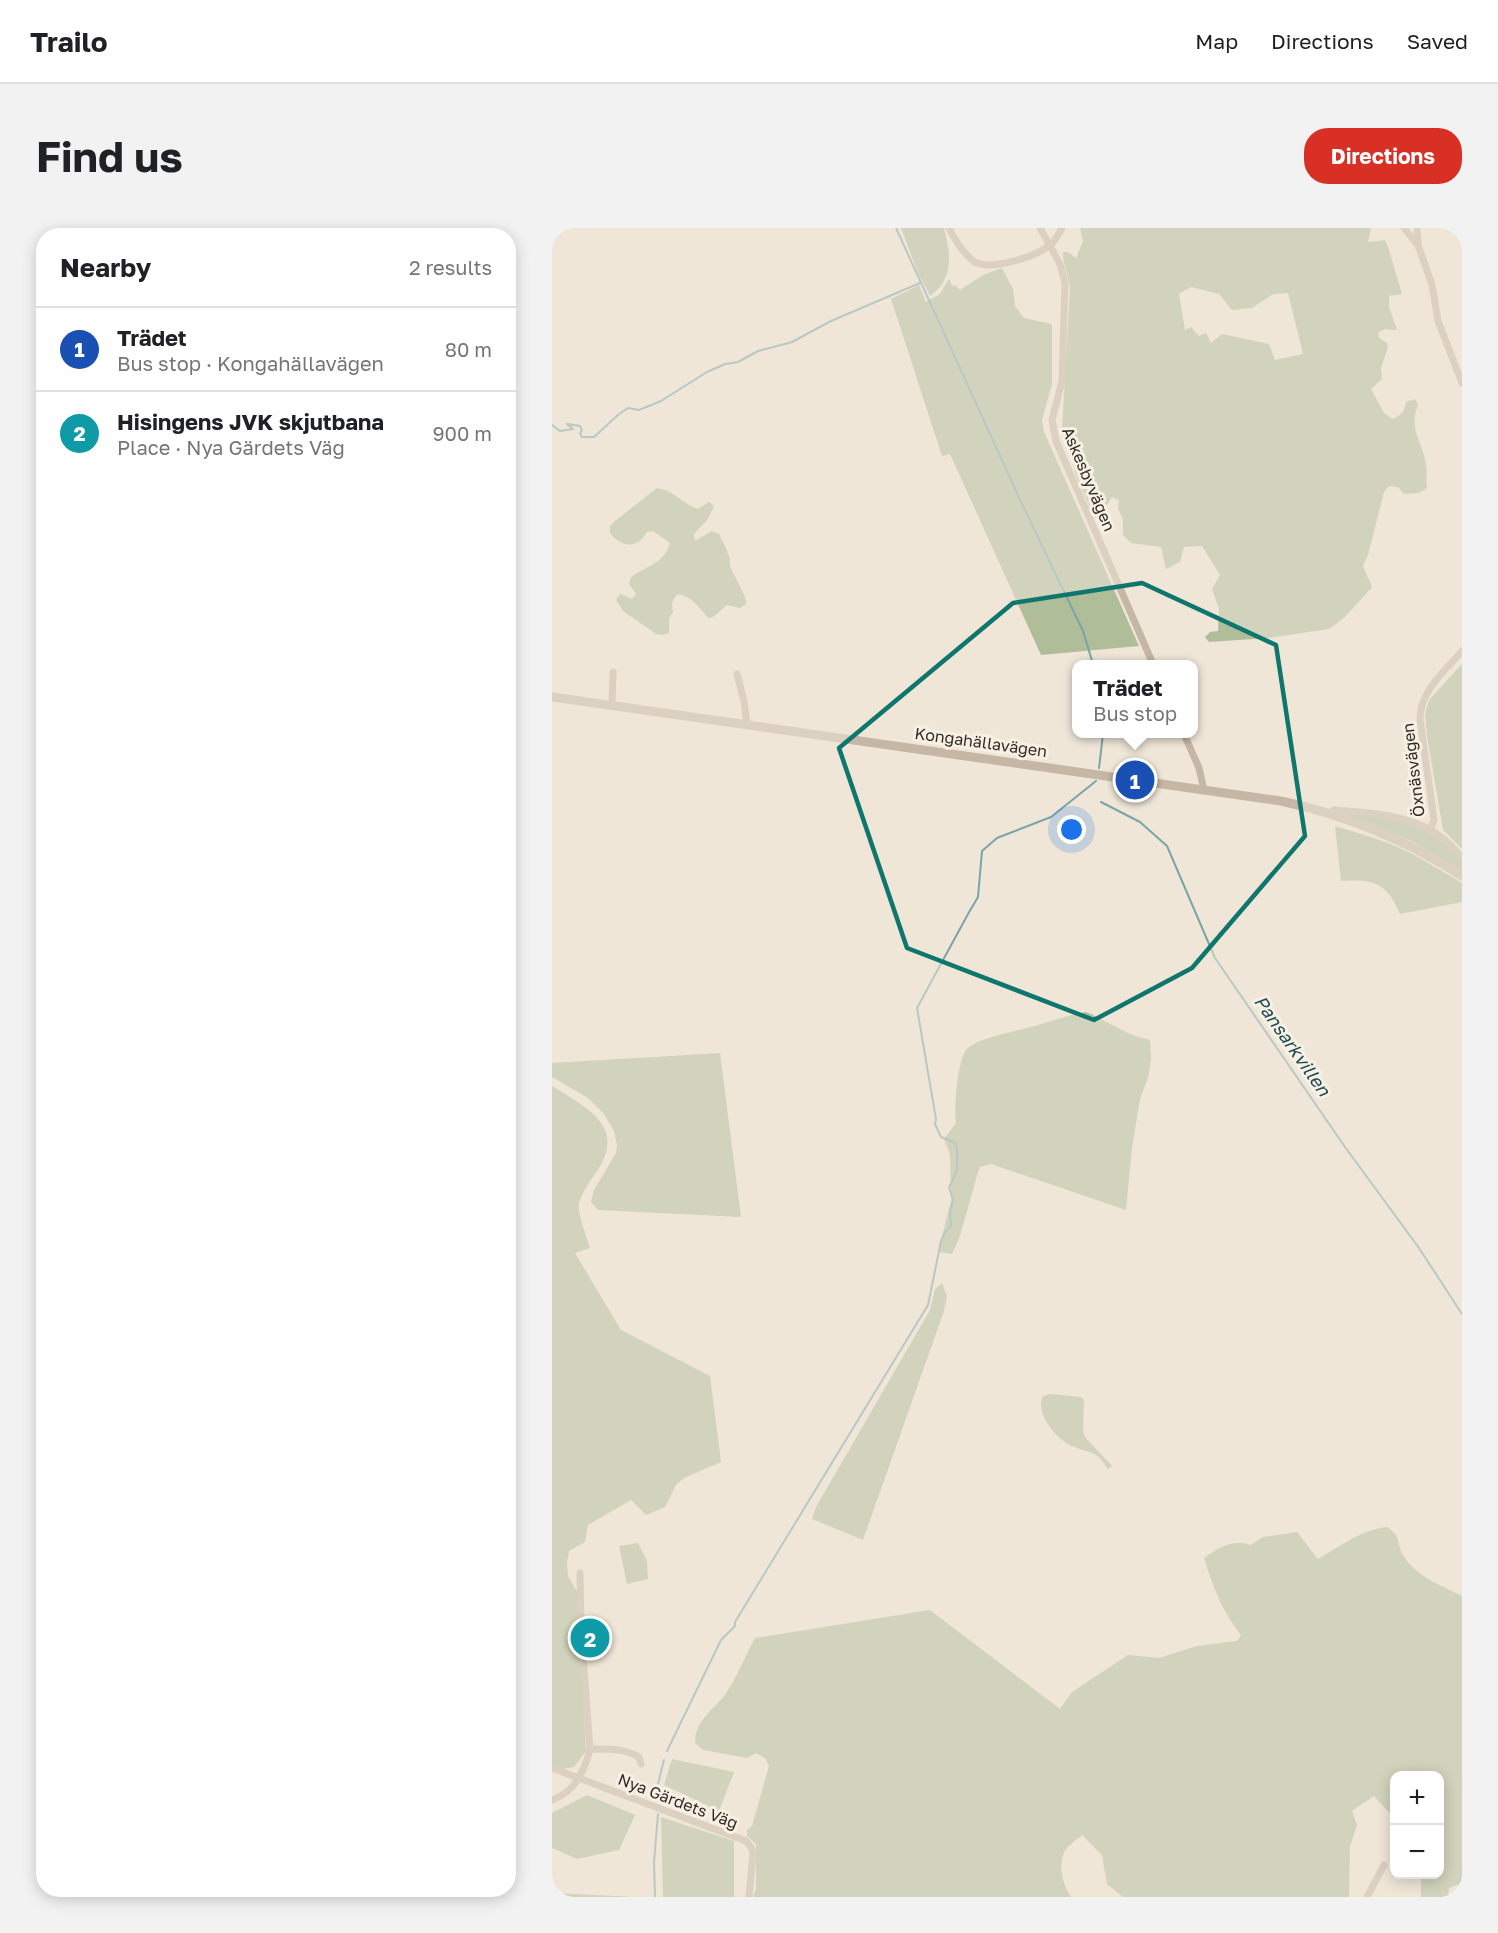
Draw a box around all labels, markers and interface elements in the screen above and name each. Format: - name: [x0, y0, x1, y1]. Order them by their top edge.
- text: Trailo: [30, 25, 108, 58]
- text: Map: [1195, 28, 1238, 54]
- text: Directions: [1271, 28, 1374, 54]
- text: Saved: [1407, 28, 1468, 54]
- button: Directions: [1304, 128, 1462, 184]
- text: Find us: [36, 131, 183, 181]
- text: Nearby: [60, 252, 151, 283]
- text: 2 results: [409, 255, 492, 279]
- text: Trädet: [117, 324, 187, 351]
- text: 1: [74, 337, 85, 361]
- text: 80 m: [445, 337, 492, 361]
- text: Bus stop · Kongahällavägen: [117, 351, 384, 375]
- text: Hisingens JVK skjutbana: [117, 408, 384, 435]
- text: 2: [73, 421, 86, 445]
- text: 900 m: [432, 421, 492, 445]
- street label: Askesbyvägen: [1058, 424, 1120, 534]
- text: Place · Nya Gärdets Väg: [117, 435, 345, 459]
- popup: [1072, 660, 1198, 738]
- text: Trädet: [1093, 674, 1163, 701]
- text: Bus stop: [1093, 701, 1177, 725]
- street label: Öxnäsvägen: [1397, 722, 1429, 818]
- street label: Kongahällavägen: [913, 723, 1049, 761]
- pin: 1: [1116, 758, 1154, 802]
- your location: [1057, 815, 1086, 844]
- water label: Pansarkvillen: [1250, 991, 1336, 1101]
- pin: 2: [570, 1616, 609, 1660]
- street label: Nya Gärdets Väg: [615, 1769, 741, 1833]
- map controls: [1390, 1771, 1444, 1879]
- button: +: [1390, 1771, 1444, 1825]
- button: −: [1390, 1825, 1444, 1879]

